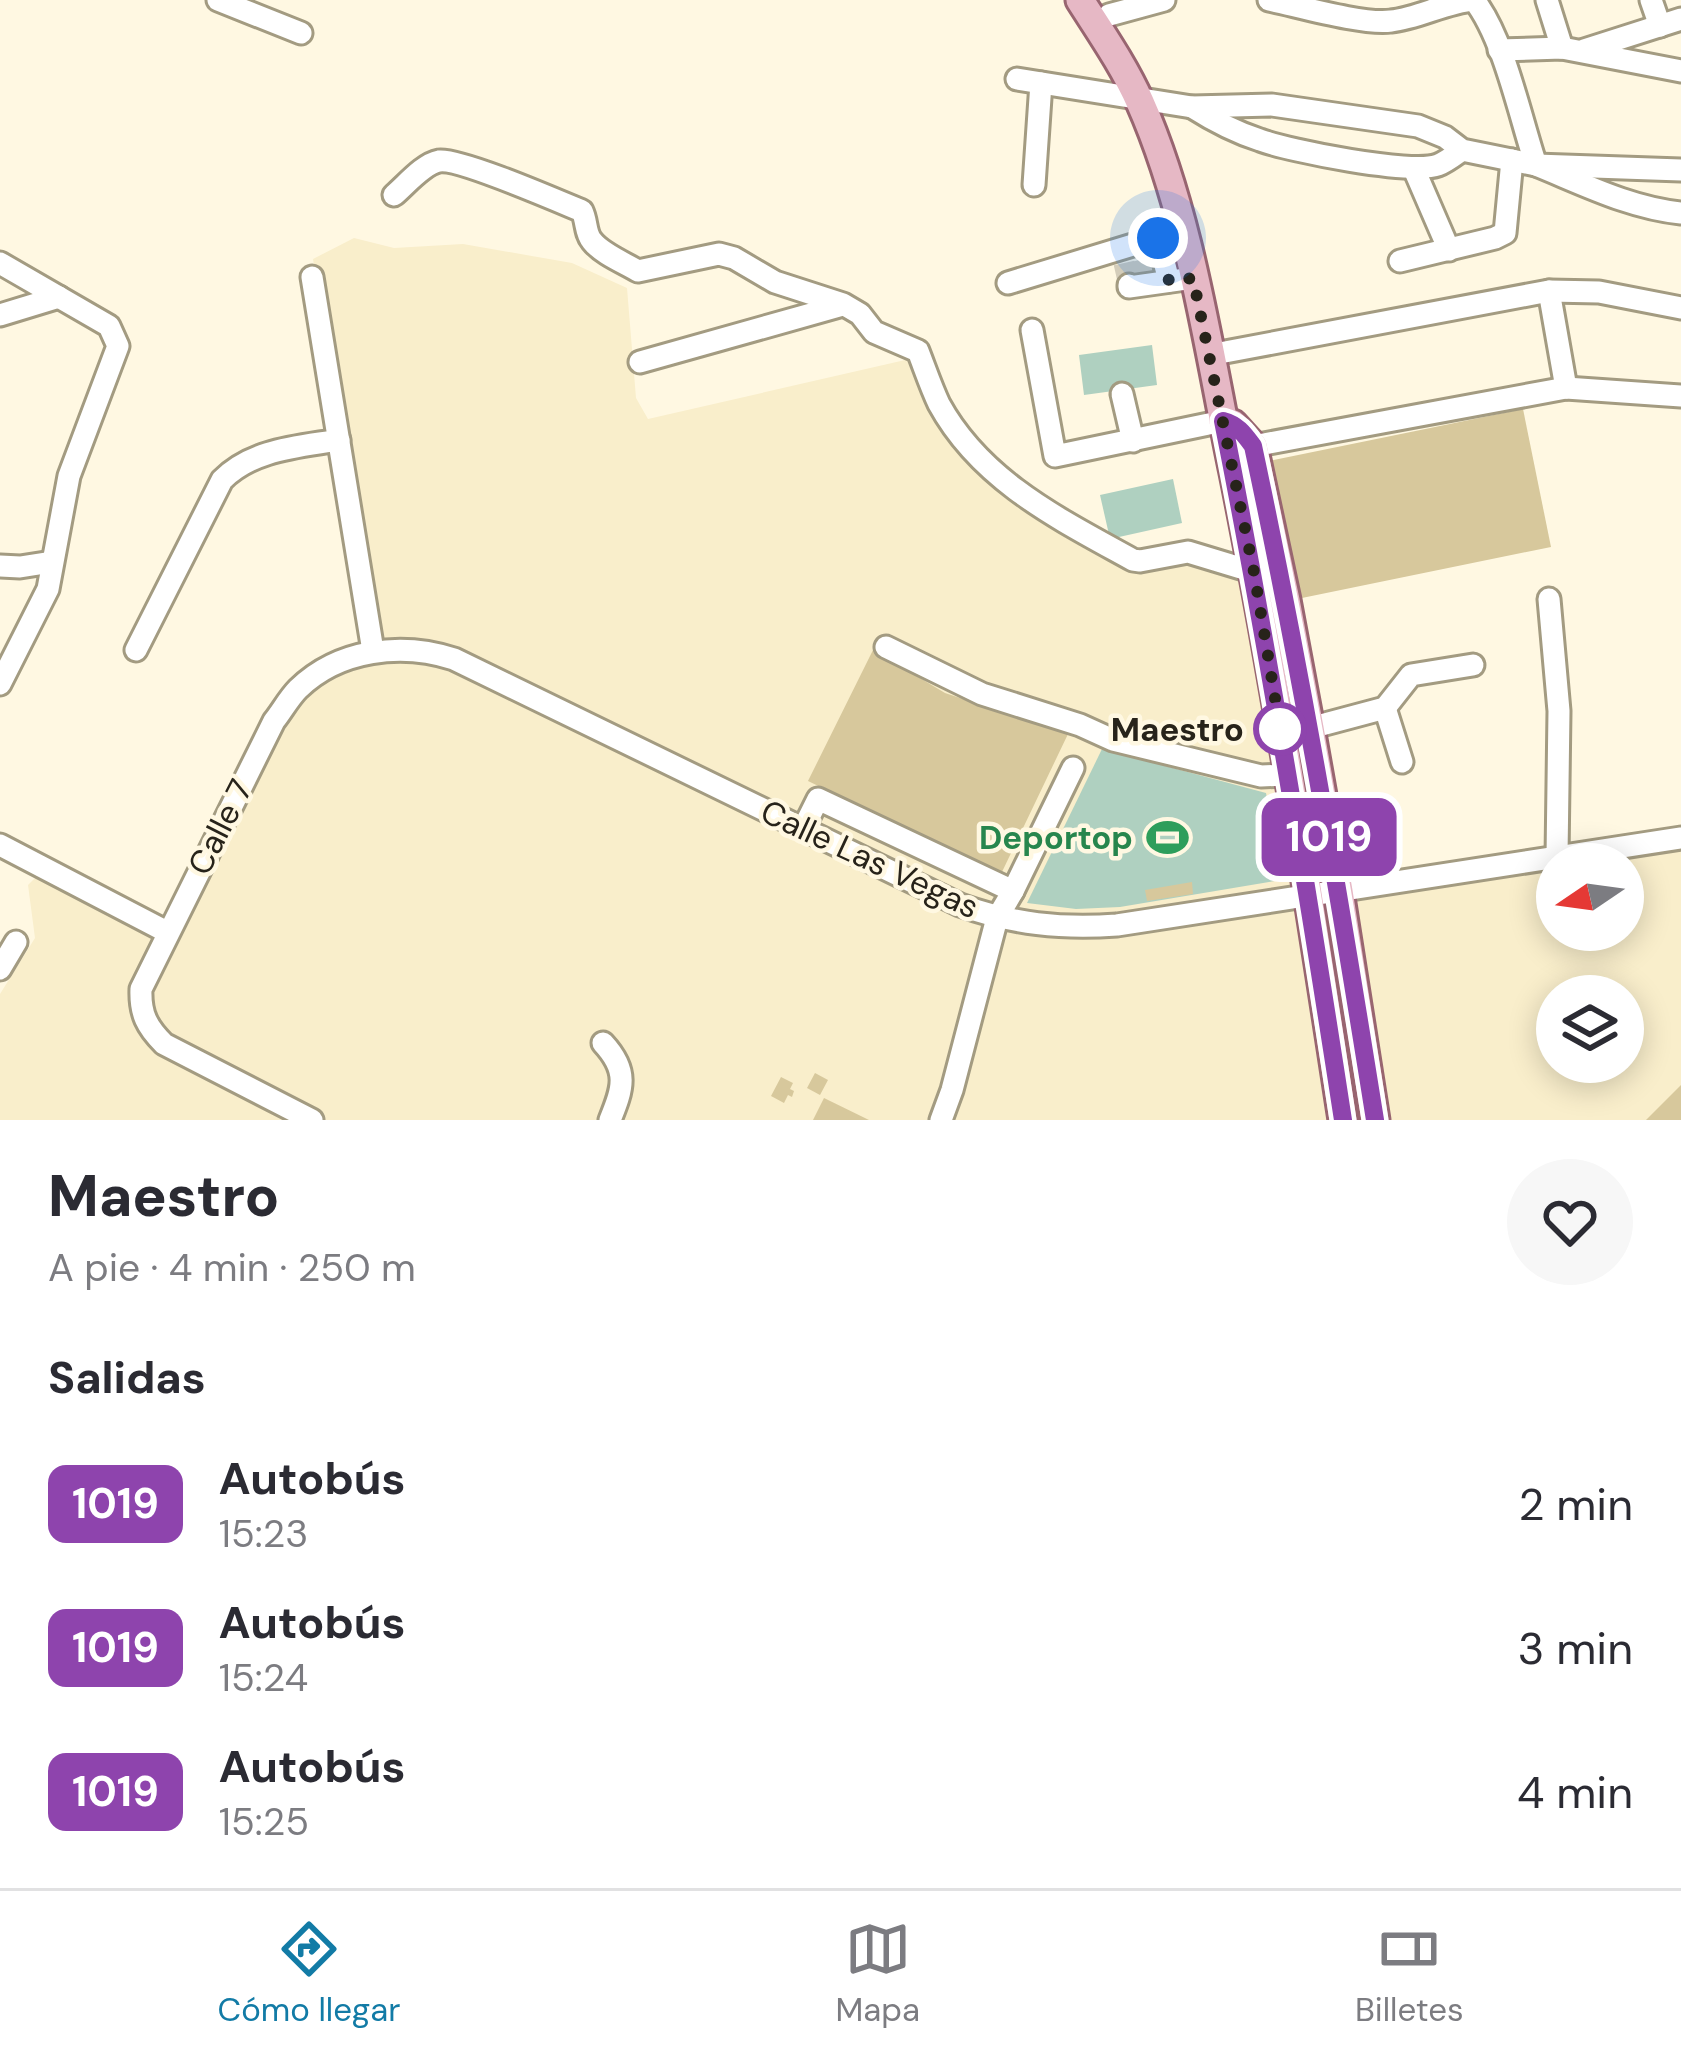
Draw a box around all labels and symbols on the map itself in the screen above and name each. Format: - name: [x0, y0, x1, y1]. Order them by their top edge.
- your location: [1128, 208, 1188, 268]
- marker: Maestro: [1255, 704, 1305, 754]
- place label: Maestro: [1111, 708, 1244, 751]
- street label: Calle 7: [178, 772, 262, 882]
- street label: Calle Las Vegas: [754, 790, 986, 928]
- line badge: 1019: [1245, 798, 1413, 876]
- sports icon: Deportop: [1144, 814, 1190, 860]
- place label: Deportop: [979, 816, 1133, 859]
- north arrow: [1536, 843, 1644, 951]

